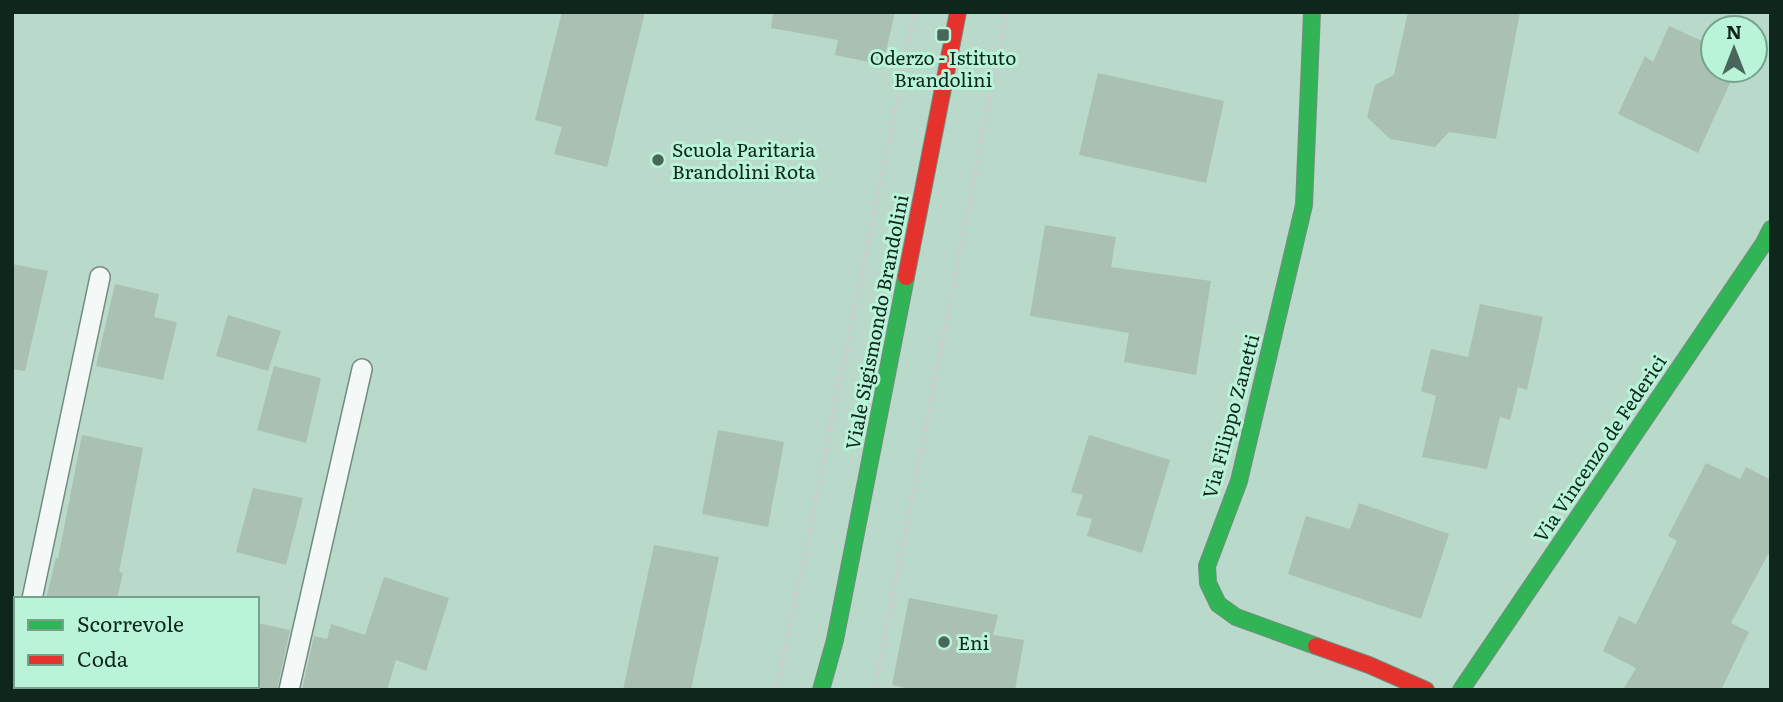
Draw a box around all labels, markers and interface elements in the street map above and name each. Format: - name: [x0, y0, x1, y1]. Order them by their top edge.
- north arrow: [1699, 14, 1769, 84]
- text: N: [1726, 17, 1742, 45]
- marker: Oderzo - Istituto Brandolini: [935, 27, 951, 43]
- place label: Oderzo - Istituto Brandolini: [870, 43, 1016, 93]
- place label: Scuola Paritaria Brandolini Rota: [672, 135, 816, 185]
- marker: Scuola Paritaria Brandolini Rota: [650, 152, 666, 168]
- street label: Viale Sigismondo Brandolini: [838, 192, 914, 452]
- street label: Via Filippo Zanetti: [1195, 331, 1265, 501]
- street label: Via Vincenzo de Federici: [1526, 349, 1672, 547]
- legend: [14, 597, 259, 688]
- text: Scorrevole: [77, 607, 184, 638]
- place label: Eni: [958, 628, 989, 656]
- marker: Eni: [936, 634, 952, 650]
- text: Coda: [77, 642, 129, 673]

